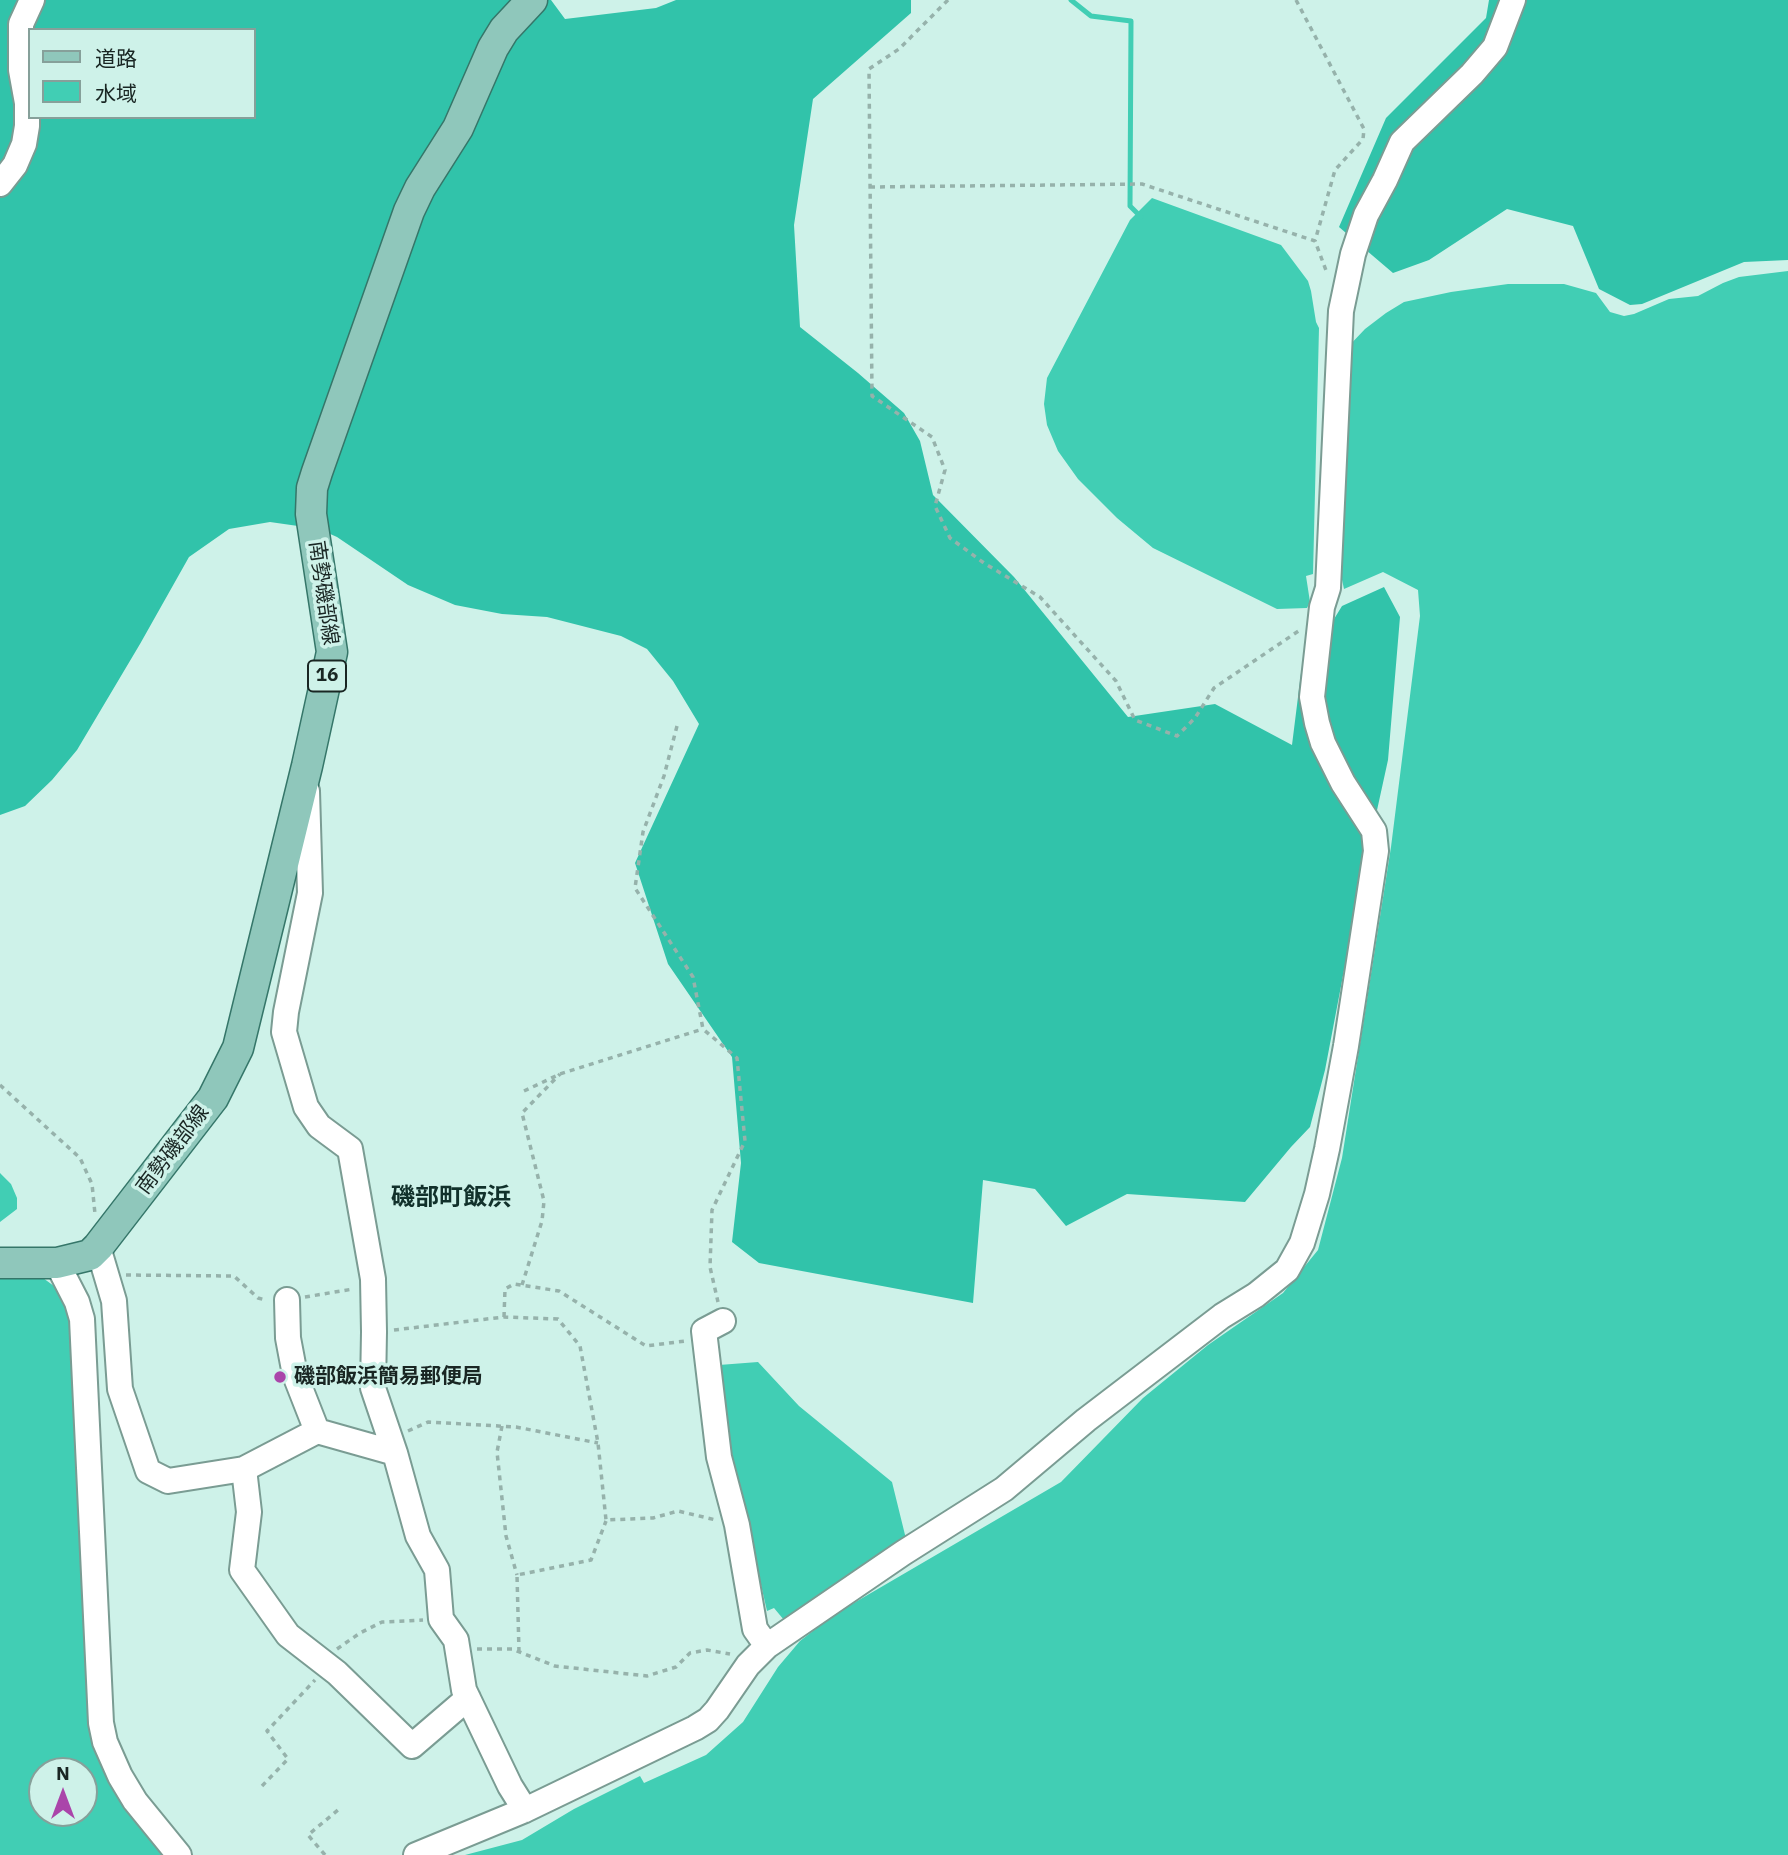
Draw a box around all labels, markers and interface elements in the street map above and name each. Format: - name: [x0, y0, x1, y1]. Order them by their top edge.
- legend: [28, 28, 256, 119]
- text: 道路: [95, 44, 137, 72]
- text: 水域: [95, 79, 137, 107]
- street label: 南勢磯部線: [303, 539, 343, 647]
- road number: 16: [308, 660, 346, 692]
- street label: 南勢磯部線: [131, 1100, 215, 1200]
- district label: 磯部町飯浜: [391, 1184, 511, 1212]
- place label: 磯部飯浜簡易郵便局: [294, 1364, 483, 1390]
- marker: 磯部飯浜簡易郵便局: [272, 1369, 288, 1385]
- north arrow: [28, 1757, 98, 1827]
- text: N: [56, 1761, 70, 1785]

